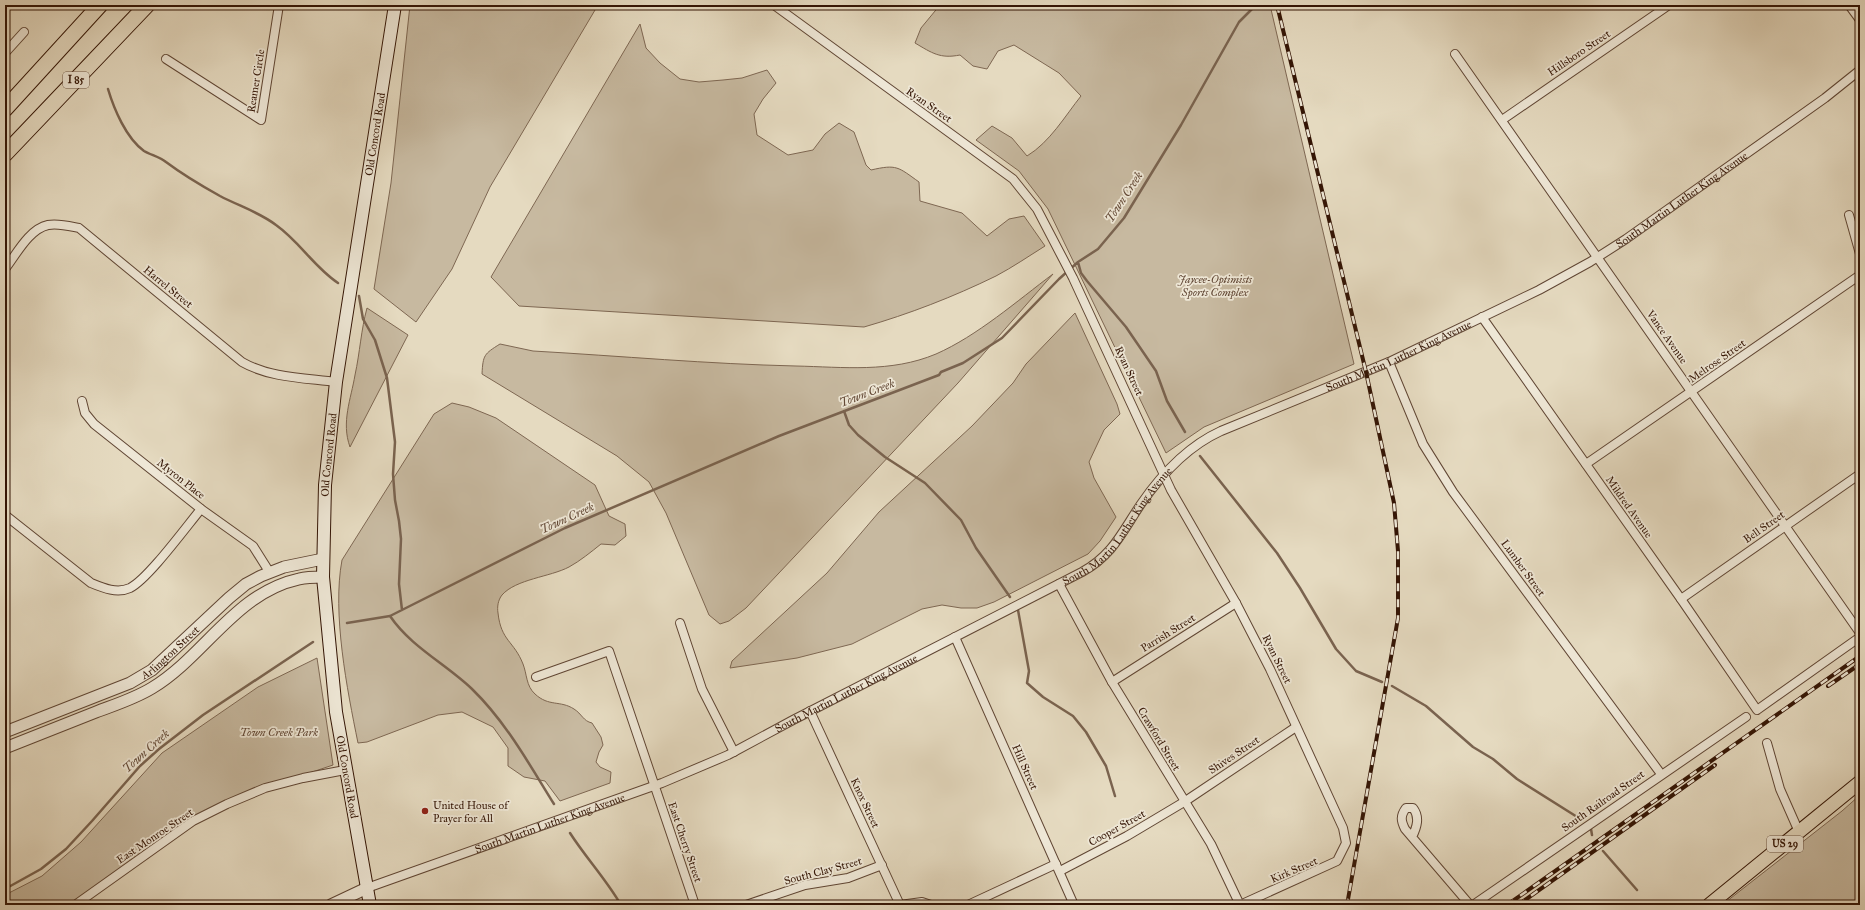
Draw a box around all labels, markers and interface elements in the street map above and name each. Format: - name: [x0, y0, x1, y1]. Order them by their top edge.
- street label: Hillsboro Street: [1545, 27, 1613, 79]
- street label: Reamer Circle: [245, 48, 267, 114]
- road number: I 85: [63, 72, 89, 88]
- street label: Ryan Street: [904, 85, 954, 126]
- street label: Old Concord Road: [362, 91, 388, 177]
- street label: South Martin Luther King Avenue: [1613, 148, 1750, 250]
- water label: Town Creek: [1102, 168, 1146, 225]
- street label: Harrel Street: [141, 263, 195, 311]
- park label: Jaycee-Optimists Sports Complex: [1177, 273, 1253, 300]
- street label: Vance Avenue: [1643, 307, 1690, 366]
- street label: South Martin Luther King Avenue: [1324, 317, 1474, 394]
- street label: Melrose Street: [1686, 336, 1748, 385]
- street label: Ryan Street: [1112, 344, 1146, 398]
- water label: Town Creek: [838, 376, 897, 410]
- street label: Old Concord Road: [318, 412, 339, 497]
- street label: Myron Place: [154, 456, 208, 502]
- street label: South Martin Luther King Avenue: [1060, 464, 1175, 588]
- street label: Mildred Avenue: [1603, 474, 1655, 541]
- water label: Town Creek: [538, 499, 597, 537]
- street label: Bell Street: [1741, 508, 1787, 546]
- street label: Lumber Street: [1498, 537, 1548, 599]
- street label: Parrish Street: [1138, 611, 1198, 655]
- street label: Arlington Street: [138, 623, 202, 682]
- street label: Ryan Street: [1260, 632, 1294, 686]
- street label: South Martin Luther King Avenue: [773, 651, 920, 735]
- street label: Crawford Street: [1135, 705, 1183, 773]
- water label: Town Creek: [120, 726, 173, 776]
- park label: Town Creek Park: [240, 726, 318, 739]
- street label: Shives Street: [1206, 733, 1262, 777]
- street label: Old Concord Road: [333, 735, 361, 820]
- street label: Hill Street: [1009, 742, 1041, 792]
- street label: South Railroad Street: [1559, 767, 1647, 834]
- street label: Knox Street: [848, 776, 882, 830]
- street label: South Martin Luther King Avenue: [473, 790, 627, 856]
- place label: United House of Prayer for All: [433, 799, 510, 825]
- street label: East Cherry Street: [665, 800, 705, 884]
- street label: East Monroe Street: [114, 806, 196, 866]
- marker: United House of Prayer for All: [420, 806, 430, 816]
- street label: Cooper Street: [1086, 807, 1148, 849]
- road number: US 29: [1767, 836, 1803, 852]
- street label: South Clay Street: [783, 854, 863, 888]
- street label: Kirk Street: [1269, 854, 1319, 886]

